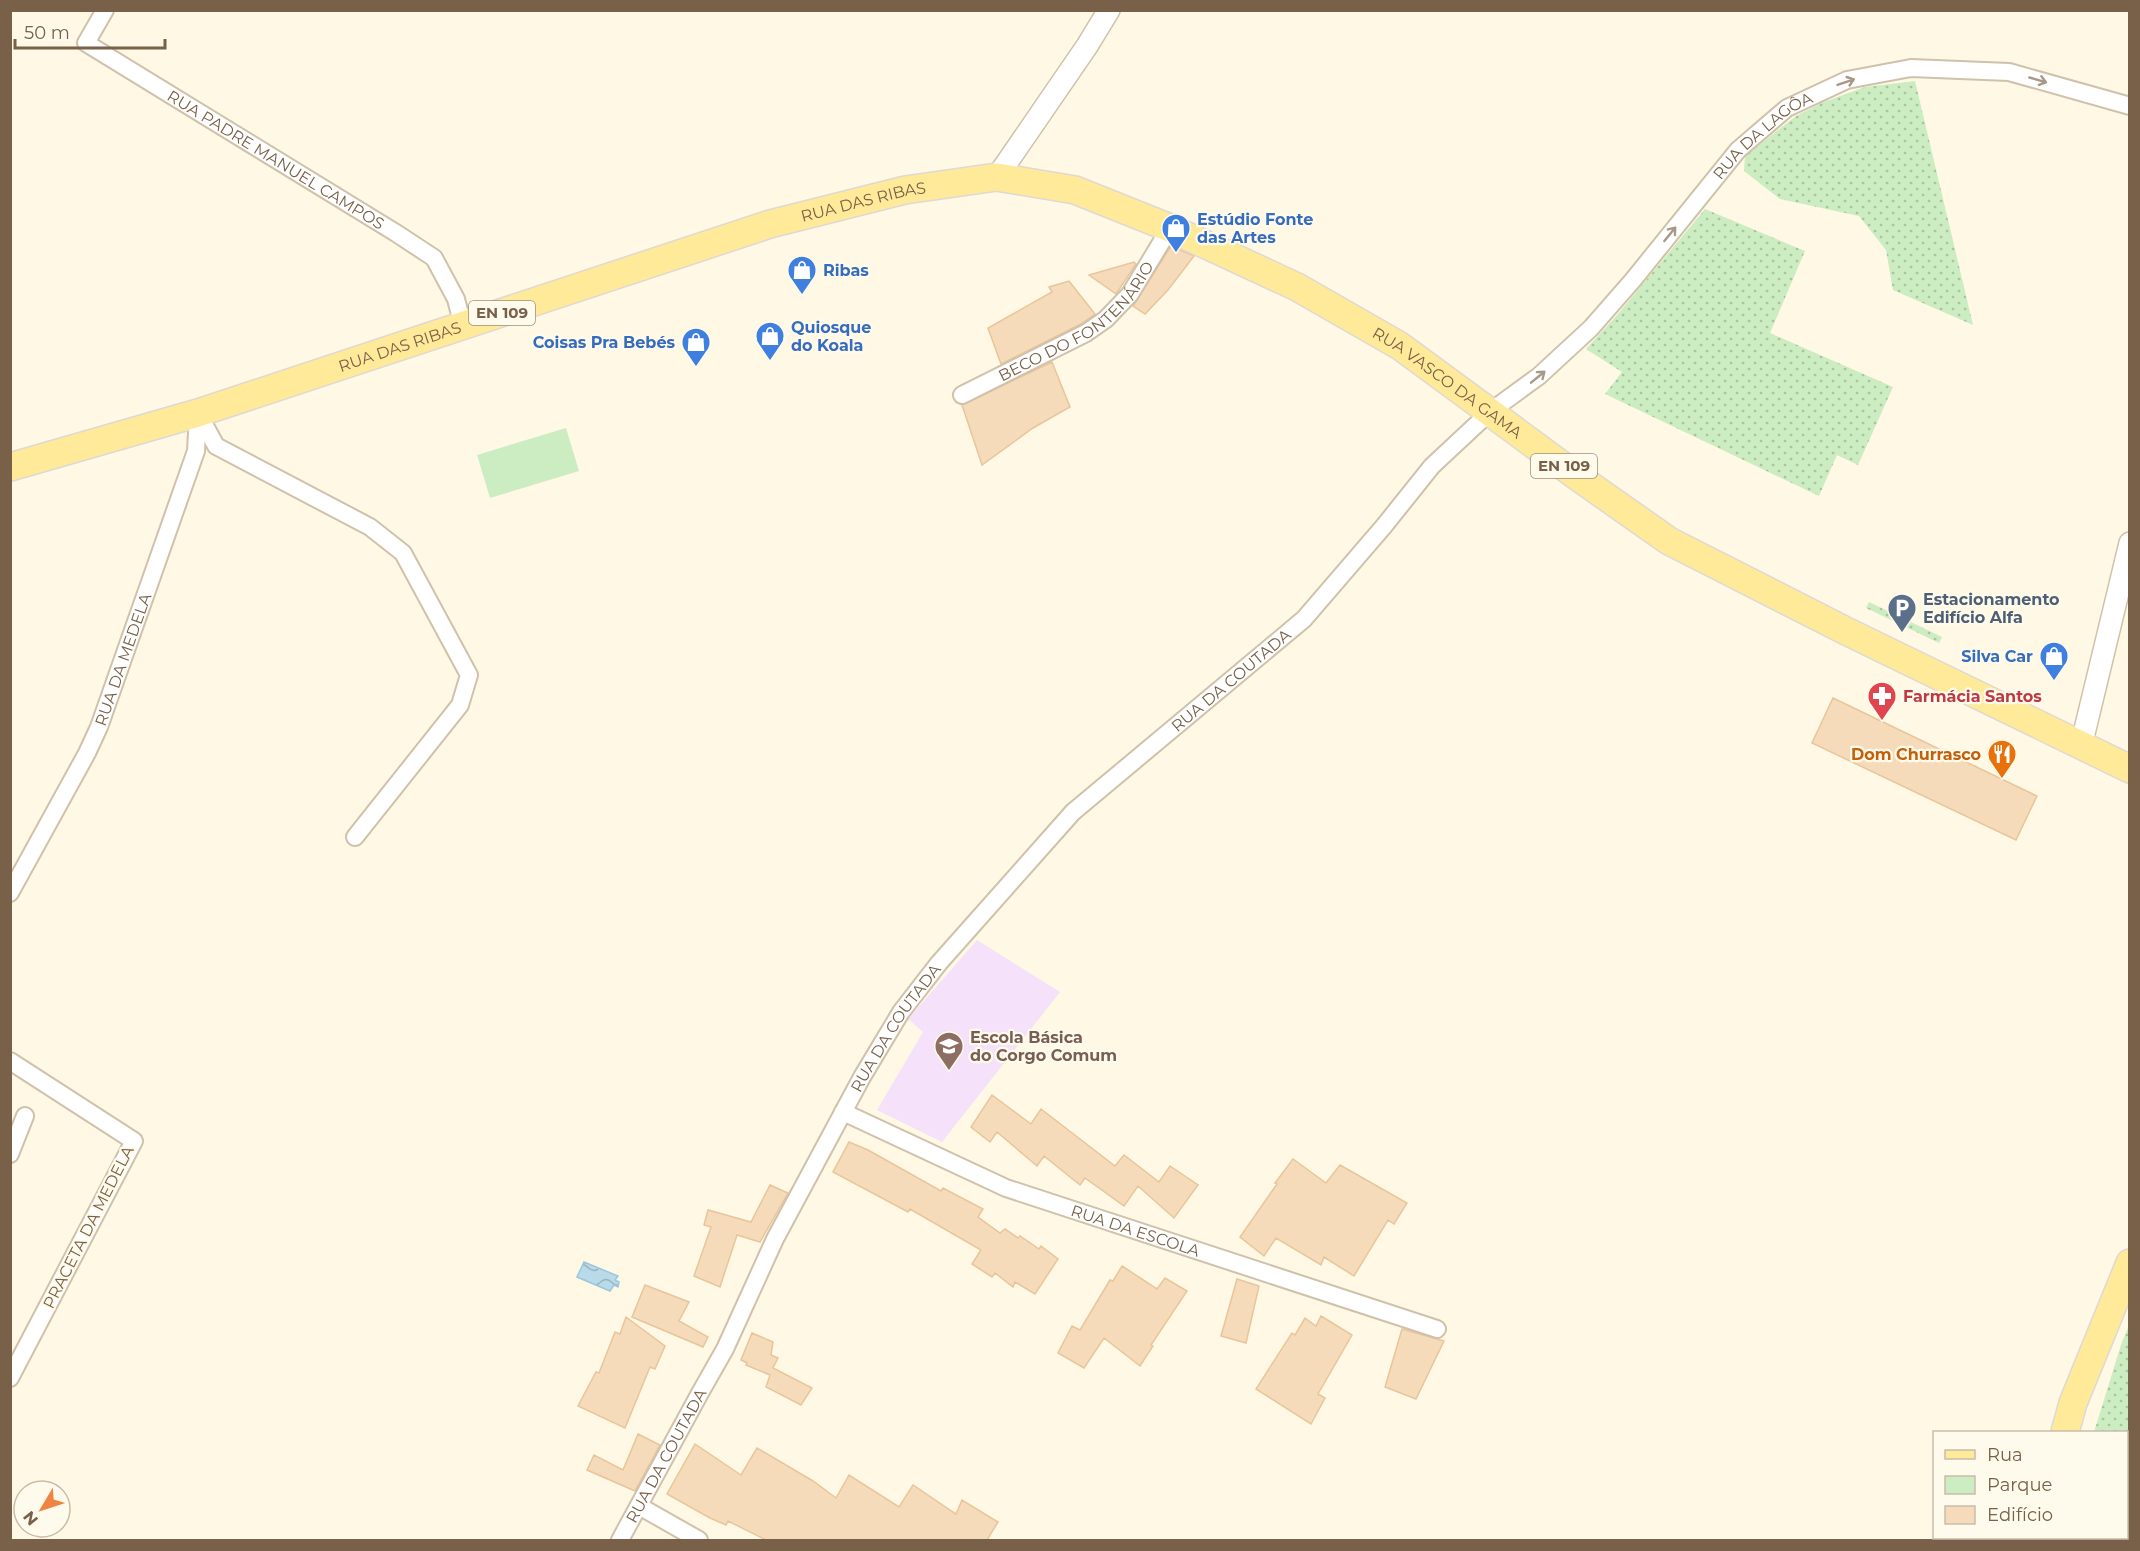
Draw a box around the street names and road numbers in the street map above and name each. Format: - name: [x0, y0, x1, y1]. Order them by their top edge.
- street label: RUA PADRE MANUEL CAMPOS: [164, 86, 388, 234]
- street label: RUA DA LAGÔA: [1709, 88, 1816, 183]
- street label: RUA DAS RIBAS: [799, 178, 927, 226]
- street label: BECO DO FONTENÁRIO: [995, 258, 1158, 385]
- road number: EN 109: [469, 301, 535, 325]
- street label: RUA DAS RIBAS: [336, 318, 464, 376]
- street label: RUA VASCO DA GAMA: [1369, 323, 1526, 443]
- road number: EN 109: [1531, 454, 1597, 478]
- street label: RUA DA MEDELA: [91, 590, 155, 728]
- street label: RUA DA COUTADA: [1168, 625, 1295, 736]
- street label: RUA DA COUTADA: [847, 960, 945, 1095]
- street label: PRACETA DA MEDELA: [39, 1142, 138, 1312]
- street label: RUA DA ESCOLA: [1069, 1201, 1202, 1261]
- street label: RUA DA COUTADA: [622, 1385, 711, 1526]

